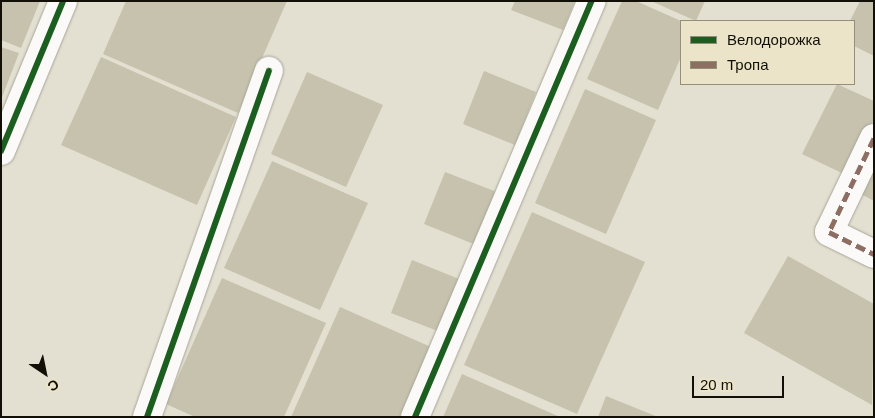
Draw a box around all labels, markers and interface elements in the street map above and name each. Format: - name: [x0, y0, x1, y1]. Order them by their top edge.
- legend: [680, 20, 855, 85]
- text: Велодорожка: [727, 31, 821, 48]
- text: Тропа: [727, 56, 768, 73]
- north arrow: [20, 348, 70, 398]
- scale bar: [695, 366, 788, 398]
- text: С: [45, 376, 62, 395]
- text: 20 m: [700, 376, 733, 393]

